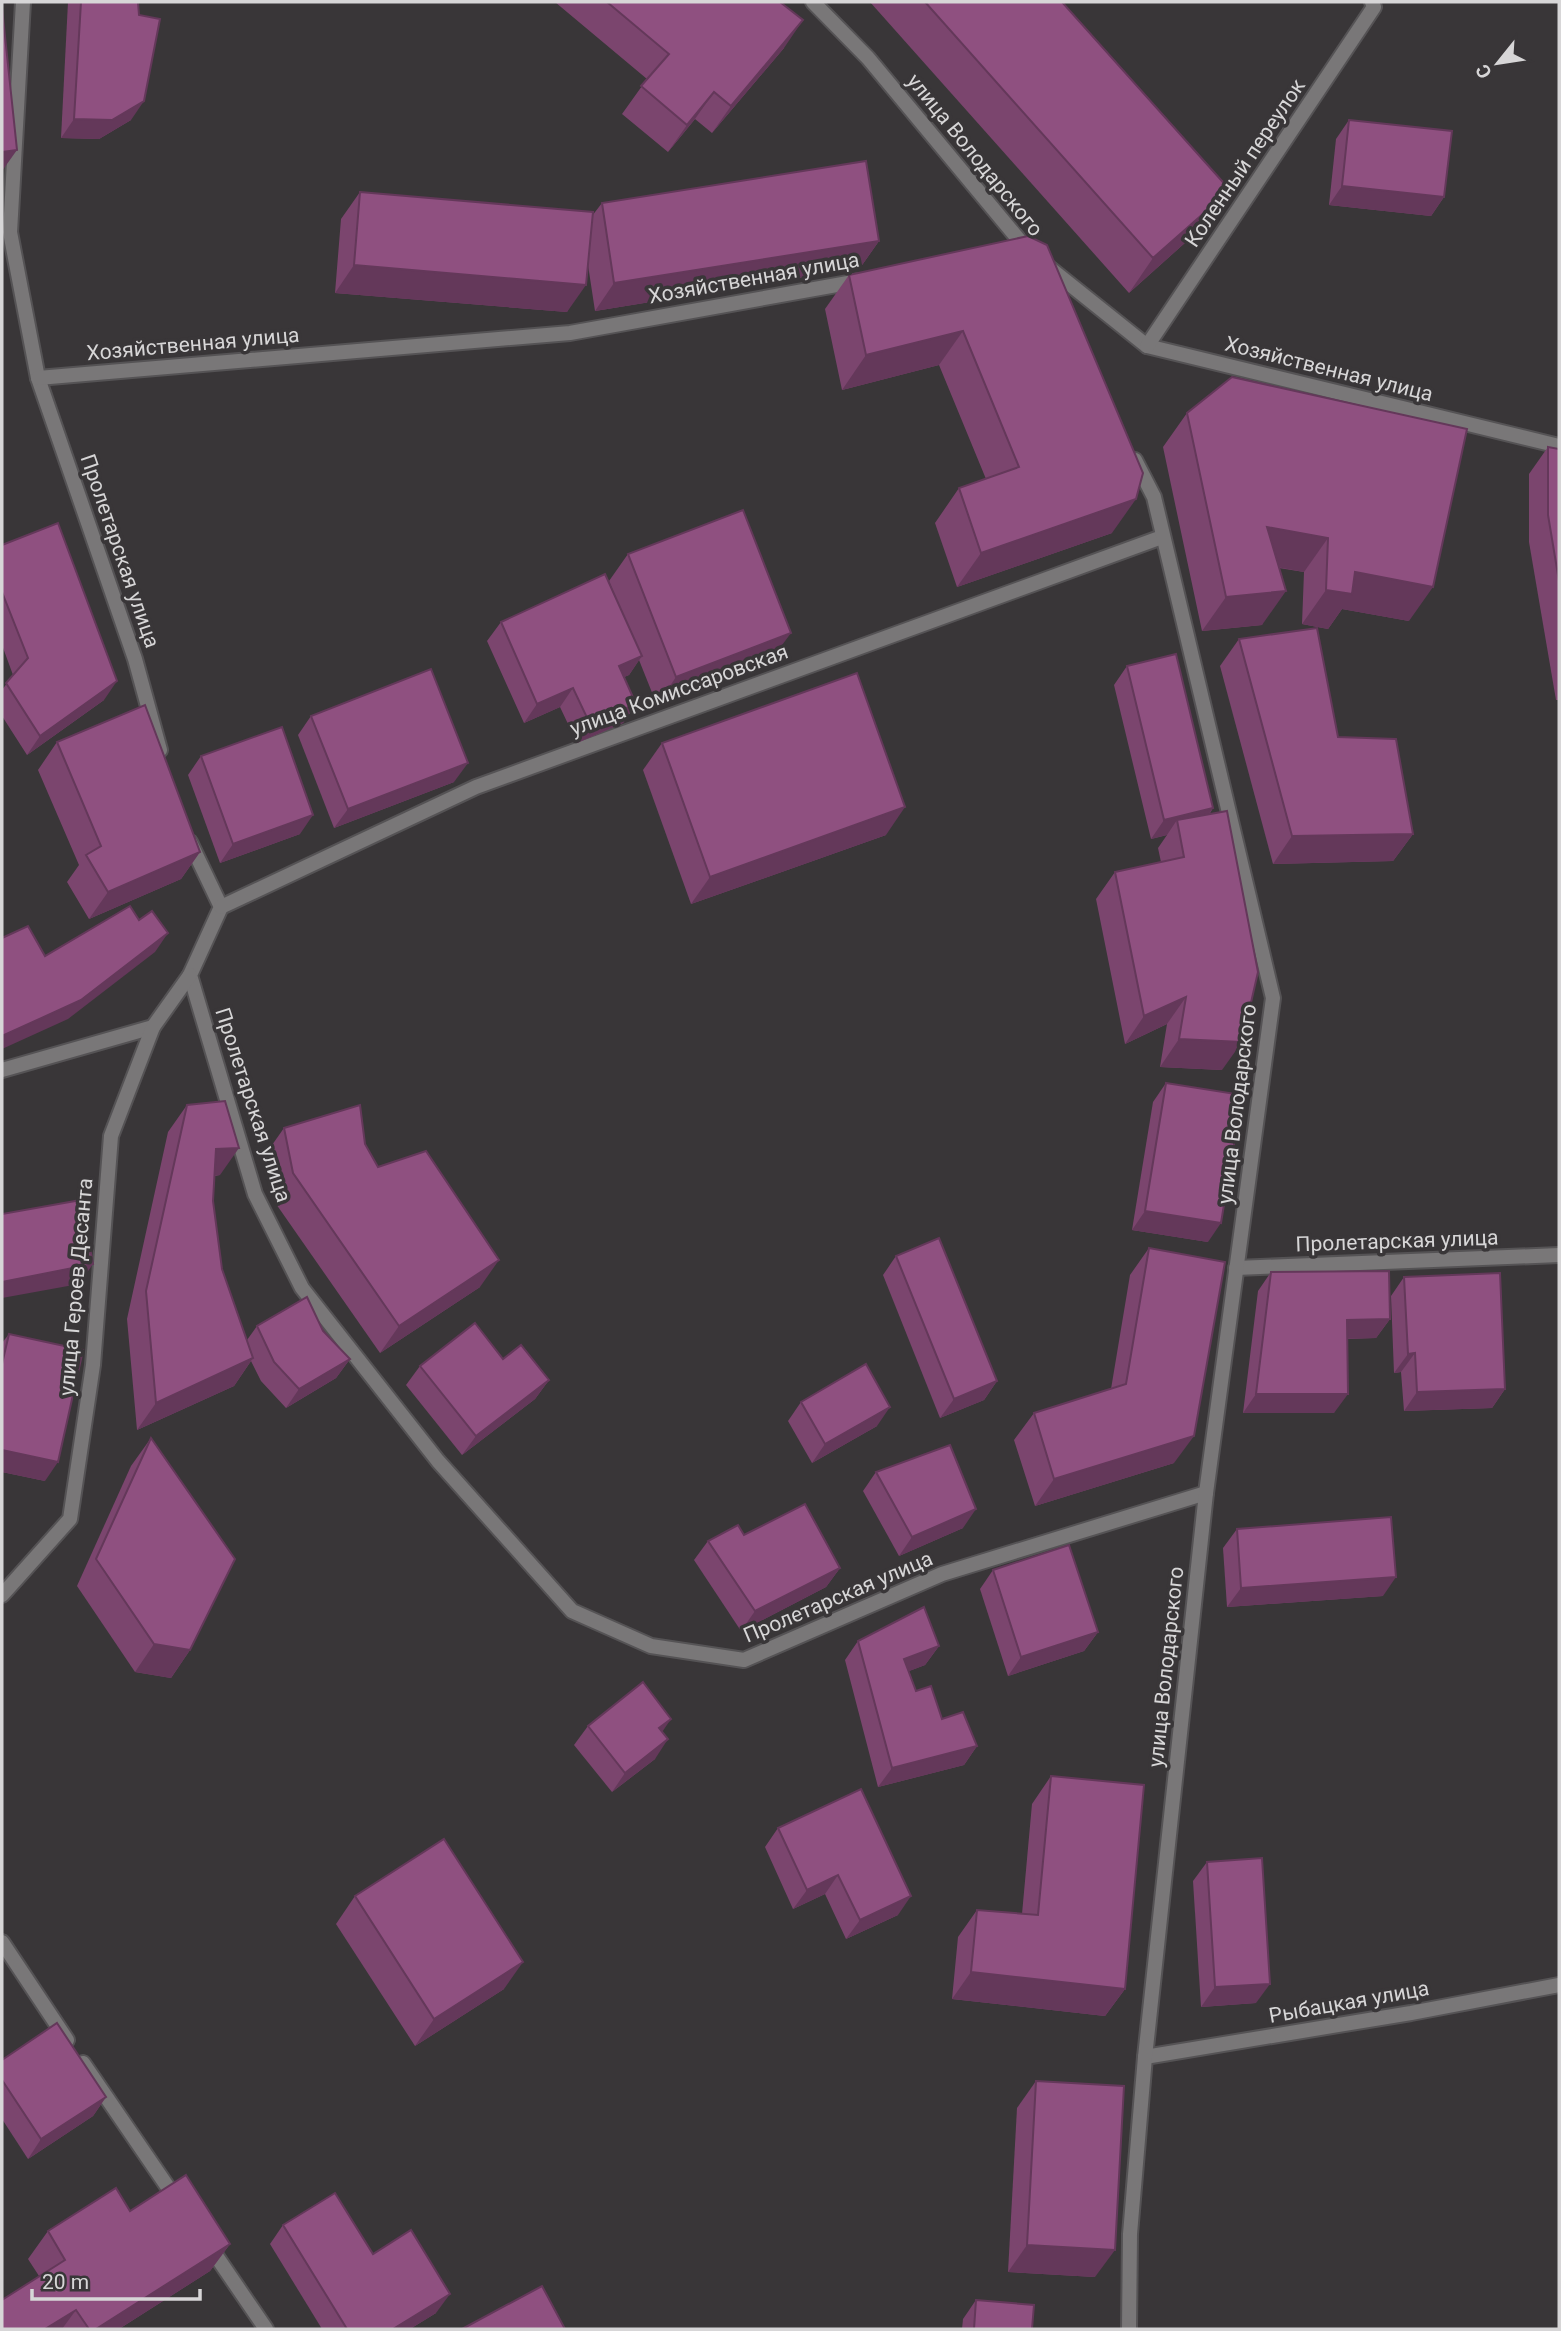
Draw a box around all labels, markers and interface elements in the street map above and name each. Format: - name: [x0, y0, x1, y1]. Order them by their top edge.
- north arrow: [1463, 28, 1533, 98]
- text: С: [1471, 60, 1497, 82]
- street label: улица Володарского: [902, 69, 1048, 241]
- street label: Коленный переулок: [1180, 74, 1310, 251]
- street label: Хозяйственная улица: [647, 248, 861, 308]
- street label: Хозяйственная улица: [86, 323, 300, 365]
- street label: Хозяйственная улица: [1223, 332, 1435, 406]
- street label: Пролетарская улица: [76, 451, 164, 651]
- street label: улица Комиссаровская: [567, 639, 791, 741]
- street label: улица Володарского: [1213, 1002, 1261, 1206]
- street label: Пролетарская улица: [210, 1005, 296, 1205]
- street label: улица Героев Десанта: [55, 1177, 97, 1397]
- street label: Пролетарская улица: [1295, 1225, 1499, 1257]
- street label: Пролетарская улица: [740, 1546, 936, 1648]
- street label: улица Володарского: [1144, 1565, 1188, 1769]
- street label: Рыбацкая улица: [1267, 1976, 1431, 2028]
- scale bar: [32, 2258, 200, 2302]
- text: 20 m: [42, 2270, 89, 2294]

